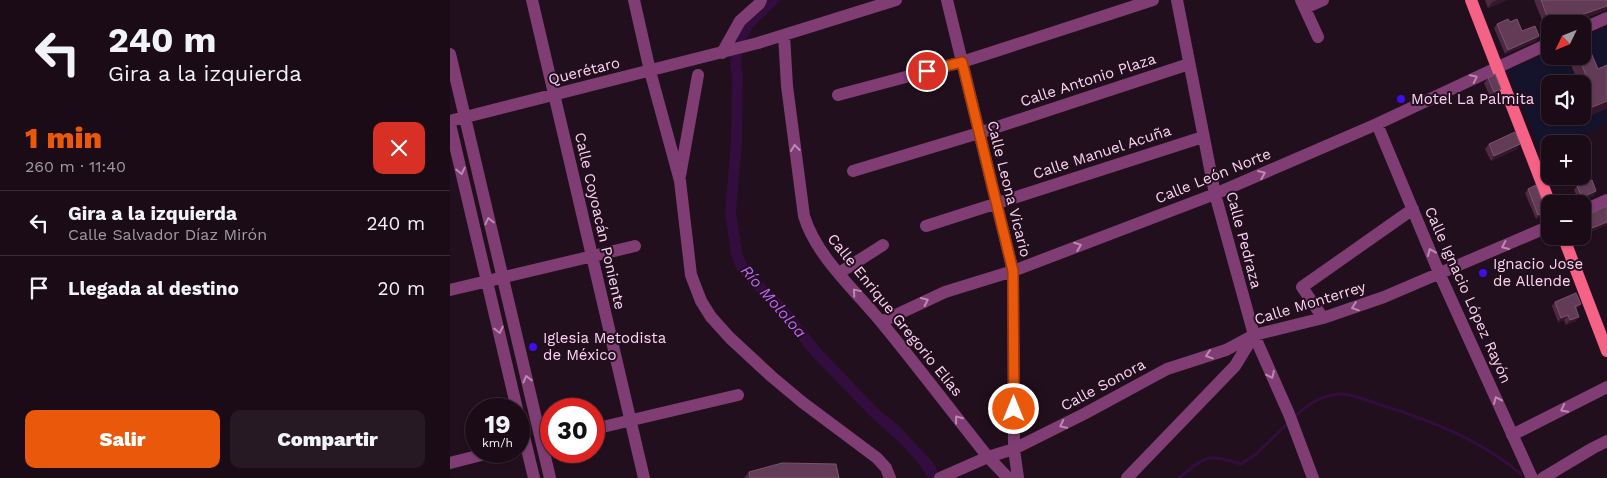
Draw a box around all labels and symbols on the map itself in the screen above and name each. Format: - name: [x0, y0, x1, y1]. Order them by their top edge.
- north arrow: [1541, 15, 1591, 65]
- street label: Calle Antonio Plaza: [1018, 49, 1159, 110]
- pin: [906, 50, 948, 92]
- street label: Querétaro: [546, 53, 622, 89]
- one-way arrow: [1469, 74, 1478, 84]
- place label: Motel La Palmita: [1411, 90, 1535, 108]
- marker: Motel La Palmita: [1395, 93, 1407, 105]
- street label: Calle Leona Vicario: [983, 119, 1035, 259]
- street label: Calle Manuel Acuña: [1031, 121, 1174, 183]
- street label: Calle Coyoacán Poniente: [571, 131, 629, 311]
- one-way arrow: [790, 143, 801, 151]
- street label: Calle León Norte: [1153, 145, 1273, 207]
- one-way arrow: [455, 167, 466, 176]
- one-way arrow: [1257, 169, 1266, 180]
- street label: Calle Pedraza: [1222, 190, 1266, 291]
- street label: Calle Ignacio López Rayón: [1421, 204, 1515, 386]
- one-way arrow: [484, 217, 495, 226]
- street label: Calle Enrique Gregorio Elías: [824, 230, 966, 400]
- one-way arrow: [1501, 239, 1510, 250]
- one-way arrow: [1073, 242, 1082, 252]
- one-way arrow: [1426, 248, 1437, 257]
- place label: Ignacio Jose de Allende: [1493, 255, 1583, 290]
- water label: Río Mololoa: [737, 261, 810, 342]
- marker: Ignacio Jose de Allende: [1477, 267, 1489, 279]
- street label: Calle Monterrey: [1252, 277, 1368, 329]
- one-way arrow: [853, 289, 862, 298]
- one-way arrow: [920, 297, 929, 307]
- one-way arrow: [1351, 301, 1360, 311]
- one-way arrow: [493, 325, 504, 334]
- place label: Iglesia Metodista de México: [543, 329, 667, 364]
- marker: Iglesia Metodista de México: [527, 341, 539, 353]
- one-way arrow: [1206, 350, 1214, 360]
- street label: Calle Sonora: [1058, 355, 1149, 415]
- one-way arrow: [1265, 370, 1276, 379]
- one-way arrow: [522, 375, 533, 384]
- position arrow: [987, 382, 1039, 434]
- one-way arrow: [1492, 396, 1503, 405]
- speed limit sign: 30: [540, 398, 605, 463]
- one-way arrow: [1560, 403, 1569, 413]
- one-way arrow: [955, 416, 963, 425]
- one-way arrow: [1059, 419, 1068, 429]

